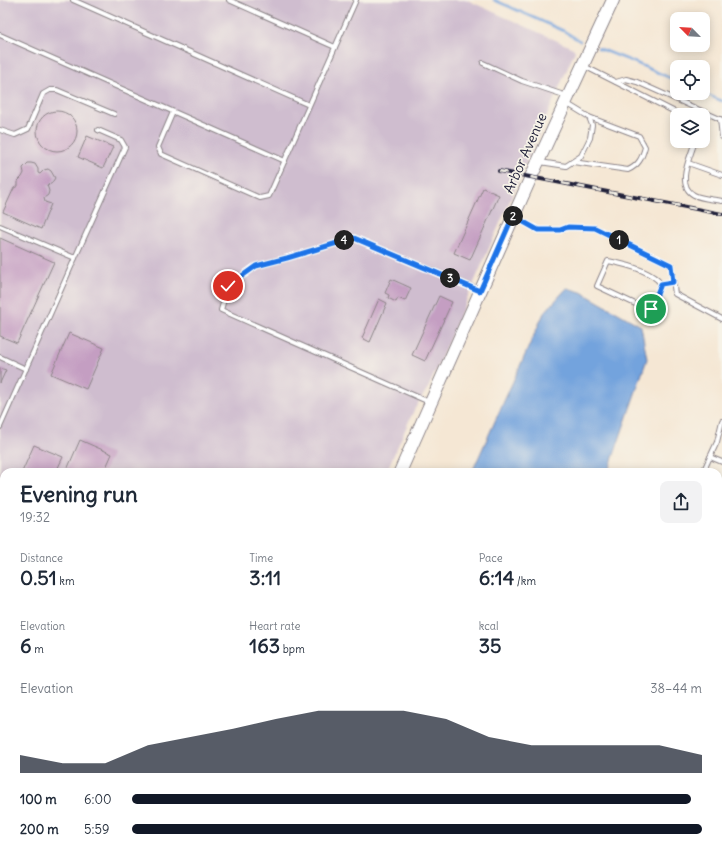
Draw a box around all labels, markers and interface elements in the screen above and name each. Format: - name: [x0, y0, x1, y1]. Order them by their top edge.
- north arrow: [670, 12, 710, 52]
- map controls: [670, 12, 710, 148]
- button: locate: [670, 60, 710, 100]
- button: layers: [670, 108, 710, 148]
- street label: Arbor Avenue: [499, 110, 551, 196]
- pin: 2: [503, 206, 523, 226]
- text: 2: [510, 209, 516, 223]
- pin: 4: [334, 230, 354, 250]
- pin: 1: [609, 230, 629, 250]
- text: 4: [341, 233, 347, 247]
- text: 1: [617, 233, 621, 247]
- pin: 3: [440, 268, 460, 288]
- pin: [211, 269, 245, 303]
- text: 3: [447, 271, 453, 285]
- icon: check: [217, 275, 239, 297]
- pin: [634, 292, 668, 326]
- icon: arrive: [640, 298, 662, 320]
- text: Evening run: [20, 480, 138, 508]
- button: share: [660, 481, 702, 523]
- text: 19:32: [20, 509, 50, 526]
- text: Distance: [20, 551, 63, 565]
- text: Time: [249, 551, 273, 565]
- text: Pace: [479, 551, 503, 565]
- text: 0.51: [20, 565, 57, 590]
- text: 3:11: [249, 565, 281, 590]
- text: 6:14: [479, 565, 514, 590]
- text: km: [57, 574, 75, 588]
- text: /km: [514, 574, 536, 588]
- text: Elevation: [20, 619, 65, 633]
- text: Heart rate: [249, 619, 300, 633]
- text: kcal: [479, 619, 498, 633]
- text: 6: [20, 633, 32, 658]
- text: 163: [249, 633, 280, 658]
- text: 35: [479, 633, 502, 658]
- text: m: [32, 642, 44, 656]
- text: bpm: [280, 642, 305, 656]
- text: Elevation: [20, 680, 73, 697]
- text: 38–44 m: [650, 680, 702, 697]
- text: 100 m: [20, 791, 57, 808]
- text: 6:00: [84, 791, 112, 808]
- text: 200 m: [20, 821, 59, 838]
- text: 5:59: [84, 821, 109, 838]

